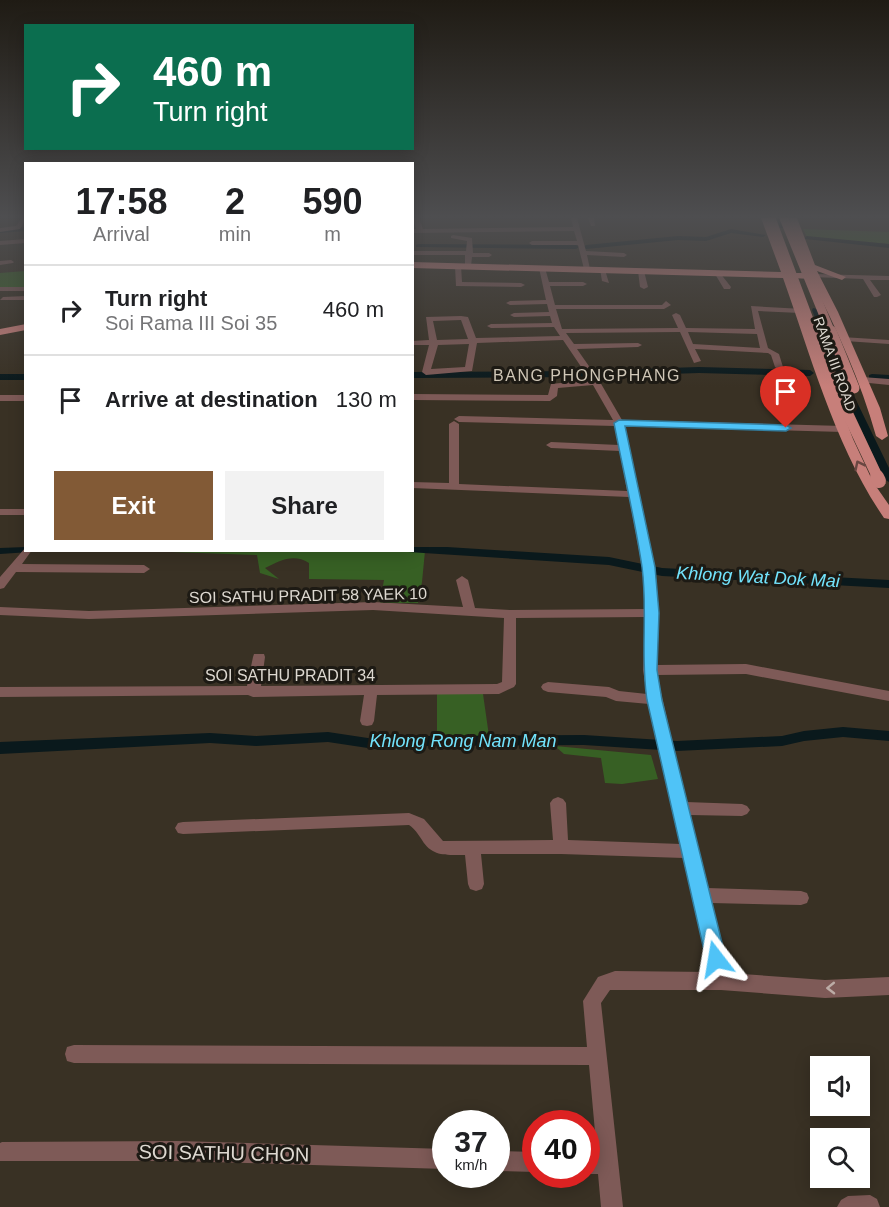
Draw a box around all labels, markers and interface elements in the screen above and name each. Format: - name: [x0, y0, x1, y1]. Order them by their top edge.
- icon: right: [54, 48, 132, 126]
- text: 460 m: [153, 48, 272, 95]
- text: Turn right: [153, 97, 268, 127]
- text: 17:58: [75, 181, 167, 222]
- text: 2: [225, 181, 245, 222]
- text: 590: [302, 181, 363, 222]
- text: Arrival: [93, 223, 150, 245]
- text: min: [219, 223, 251, 245]
- text: m: [324, 223, 341, 245]
- text: Turn right: [105, 286, 207, 311]
- icon: right: [54, 294, 87, 327]
- text: 460 m: [323, 297, 384, 322]
- text: Soi Rama III Soi 35: [105, 312, 277, 334]
- street label: RAMA III ROAD: [810, 314, 860, 414]
- pin: [760, 366, 811, 428]
- district label: BANG PHONGPHANG: [493, 367, 681, 384]
- icon: arrive: [769, 375, 802, 408]
- icon: arrive: [54, 384, 87, 417]
- text: Arrive at destination: [105, 387, 318, 412]
- text: 130 m: [336, 387, 397, 412]
- one-way arrow: [854, 460, 866, 471]
- button: Exit: [54, 471, 213, 540]
- button: Share: [225, 471, 384, 540]
- water label: Khlong Wat Dok Mai: [676, 563, 841, 591]
- street label: SOI SATHU PRADIT 58 YAEK 10: [189, 585, 427, 606]
- street label: SOI SATHU PRADIT 34: [205, 667, 375, 684]
- water label: Khlong Rong Nam Man: [369, 731, 557, 751]
- position arrow: [684, 927, 748, 991]
- one-way arrow: [826, 982, 835, 994]
- map controls: [810, 1056, 870, 1188]
- button: sound: [810, 1056, 870, 1116]
- speed limit sign: 40: [522, 1110, 600, 1188]
- text: 37: [454, 1125, 488, 1158]
- button: search: [810, 1128, 870, 1188]
- street label: SOI SATHU CHON: [138, 1141, 310, 1165]
- text: km/h: [455, 1156, 487, 1173]

